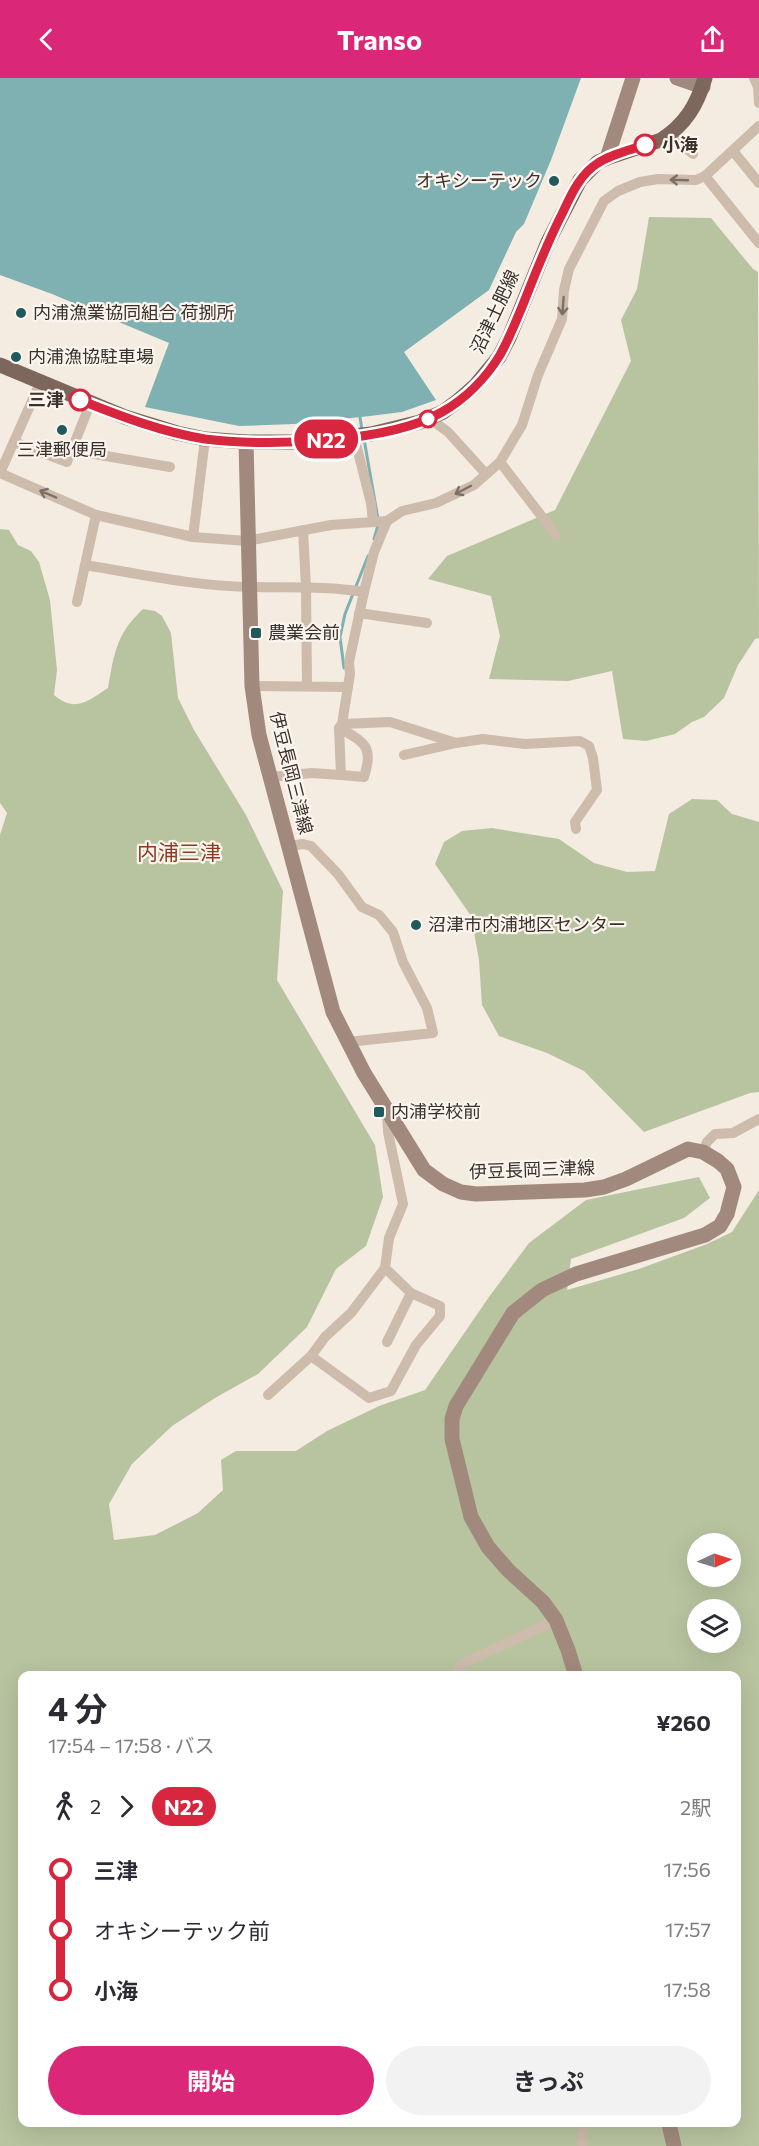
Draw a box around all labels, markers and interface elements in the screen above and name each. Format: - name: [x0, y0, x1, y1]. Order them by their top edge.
- icon: back: [30, 23, 63, 56]
- text: Transo: [337, 23, 422, 56]
- icon: share: [696, 23, 729, 56]
- place label: 小海: [662, 133, 698, 155]
- marker: 小海: [634, 134, 656, 156]
- place label: オキシーテック: [416, 169, 542, 191]
- marker: オキシーテック: [547, 174, 561, 188]
- one-way arrow: [670, 174, 690, 185]
- street label: 沼津土肥線: [465, 266, 523, 357]
- one-way arrow: [557, 295, 568, 315]
- place label: 内浦漁業協同組合 荷捌所: [33, 301, 234, 323]
- marker: 内浦漁業協同組合 荷捌所: [14, 306, 28, 320]
- place label: 内浦漁協駐車場: [28, 345, 154, 367]
- marker: 内浦漁協駐車場: [9, 350, 23, 364]
- place label: 三津: [28, 388, 64, 410]
- marker: 三津: [69, 389, 91, 411]
- unlabelled marker: [419, 410, 437, 428]
- line badge: N22: [292, 420, 360, 458]
- marker: 三津郵便局: [55, 423, 69, 437]
- text: N22: [306, 427, 346, 452]
- place label: 三津郵便局: [17, 438, 107, 460]
- one-way arrow: [455, 485, 473, 496]
- one-way arrow: [40, 488, 58, 499]
- place label: 農業会前: [268, 621, 340, 643]
- marker: 農業会前: [249, 626, 263, 640]
- street label: 伊豆長岡三津線: [266, 709, 318, 837]
- district label: 内浦三津: [137, 839, 221, 864]
- place label: 沼津市内浦地区センター: [428, 913, 626, 935]
- marker: 沼津市内浦地区センター: [409, 918, 423, 932]
- place label: 内浦学校前: [391, 1100, 481, 1122]
- marker: 内浦学校前: [372, 1105, 386, 1119]
- street label: 伊豆長岡三津線: [469, 1156, 595, 1182]
- north arrow: [687, 1533, 741, 1587]
- map controls: [687, 1533, 741, 1653]
- button: layers: [687, 1599, 741, 1653]
- text: 4 分: [48, 1687, 108, 1728]
- text: ¥260: [656, 1709, 711, 1736]
- text: 17:54 – 17:58 · バス: [48, 1733, 215, 1757]
- icon: walk: [48, 1790, 81, 1823]
- icon: forward: [110, 1790, 143, 1823]
- text: 2: [90, 1794, 101, 1818]
- text: N22: [164, 1794, 204, 1819]
- text: 2駅: [680, 1795, 711, 1819]
- text: 三津: [94, 1857, 138, 1884]
- text: 17:56: [664, 1857, 711, 1881]
- text: オキシーテック前: [94, 1917, 270, 1944]
- text: 17:57: [665, 1917, 711, 1941]
- text: 小海: [94, 1977, 138, 2004]
- text: 17:58: [664, 1977, 711, 2001]
- button: 開始: [48, 2046, 374, 2115]
- button: きっぷ: [386, 2046, 711, 2115]

